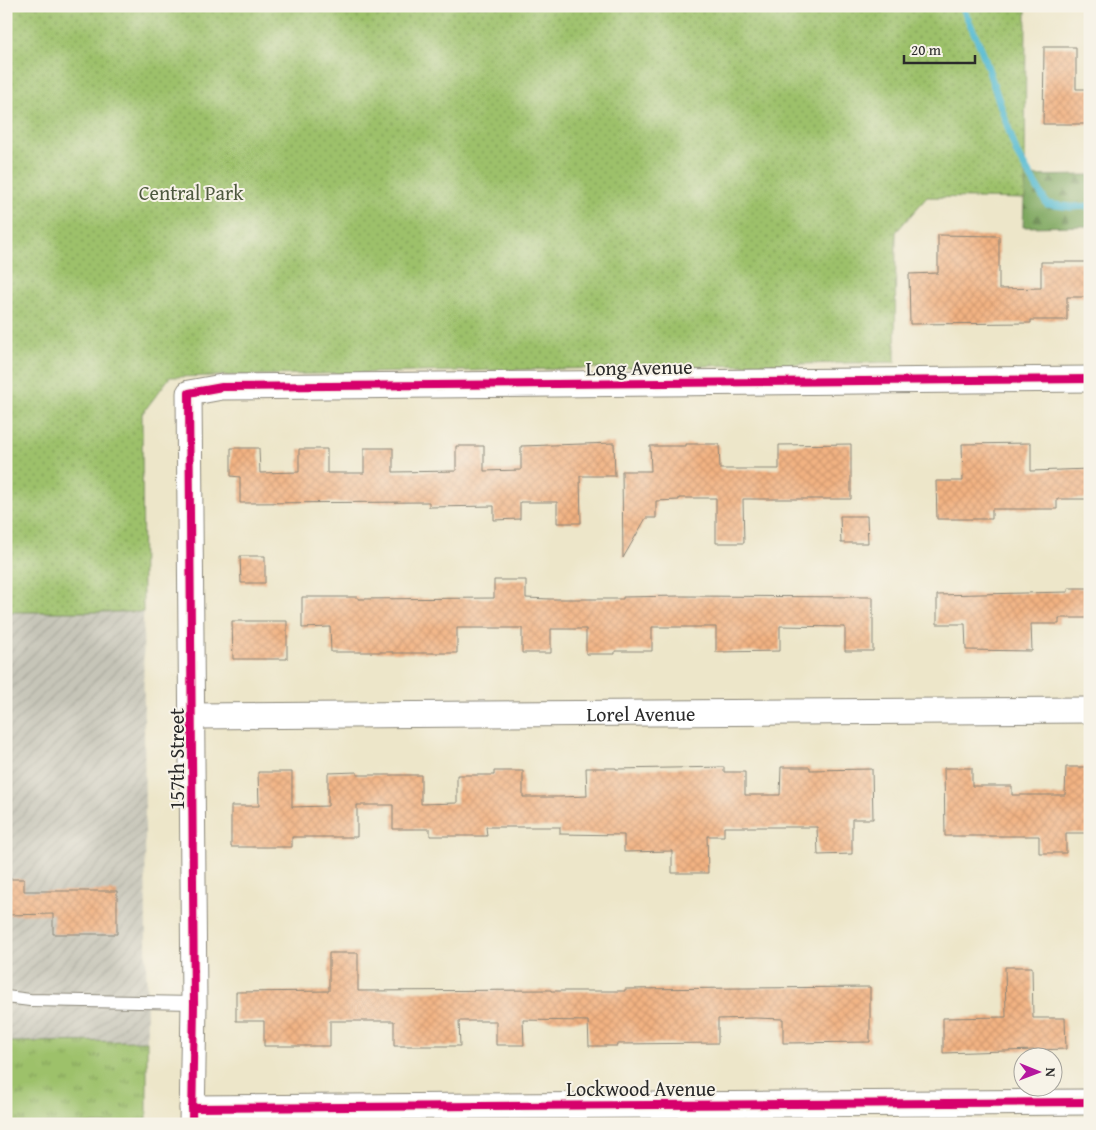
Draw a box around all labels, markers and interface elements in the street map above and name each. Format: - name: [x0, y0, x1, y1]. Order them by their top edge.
- scale bar: [904, 32, 975, 64]
- text: 20 m: [911, 39, 942, 60]
- park label: Central Park: [139, 178, 244, 207]
- street label: Long Avenue: [585, 352, 693, 382]
- street label: Lorel Avenue: [586, 698, 695, 728]
- street label: 157th Street: [162, 708, 191, 810]
- north arrow: [1014, 1048, 1064, 1098]
- text: N: [1041, 1067, 1061, 1078]
- street label: Lockwood Avenue: [566, 1074, 716, 1103]

